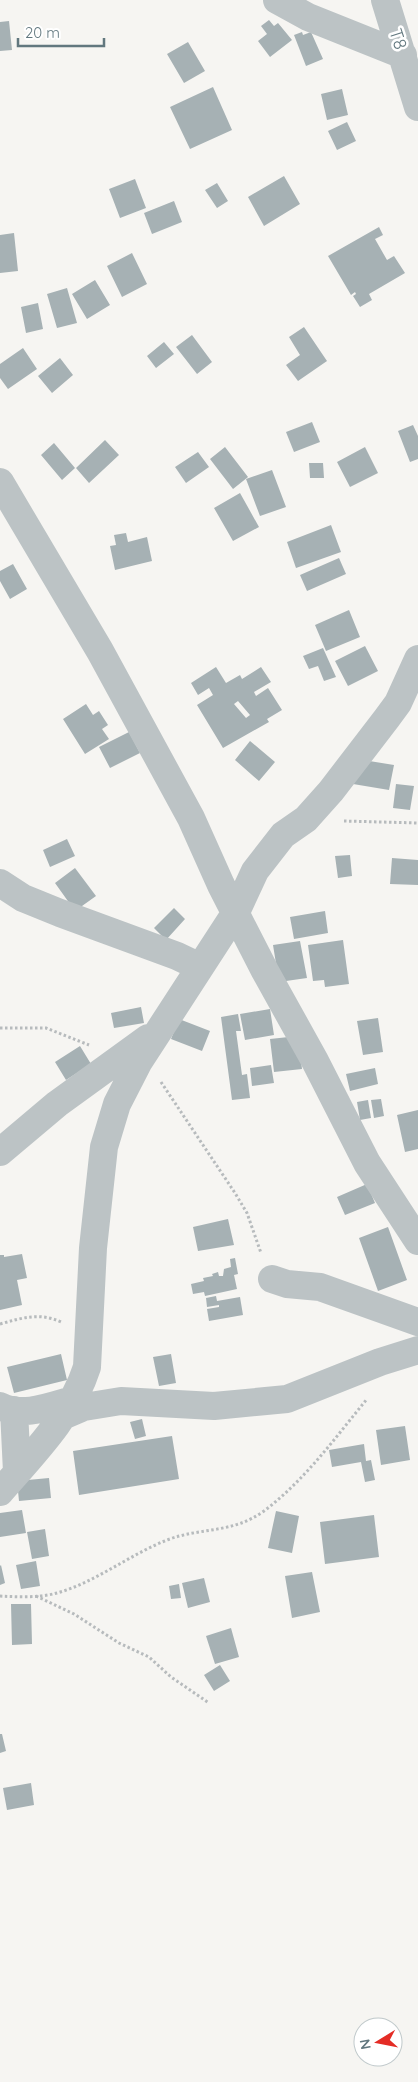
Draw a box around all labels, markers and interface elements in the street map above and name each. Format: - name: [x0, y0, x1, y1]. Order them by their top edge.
- scale bar: [18, 15, 104, 47]
- text: 20 m: [25, 23, 60, 42]
- street label: T8: [384, 25, 413, 52]
- north arrow: [353, 2017, 403, 2067]
- text: N: [355, 2038, 375, 2051]

